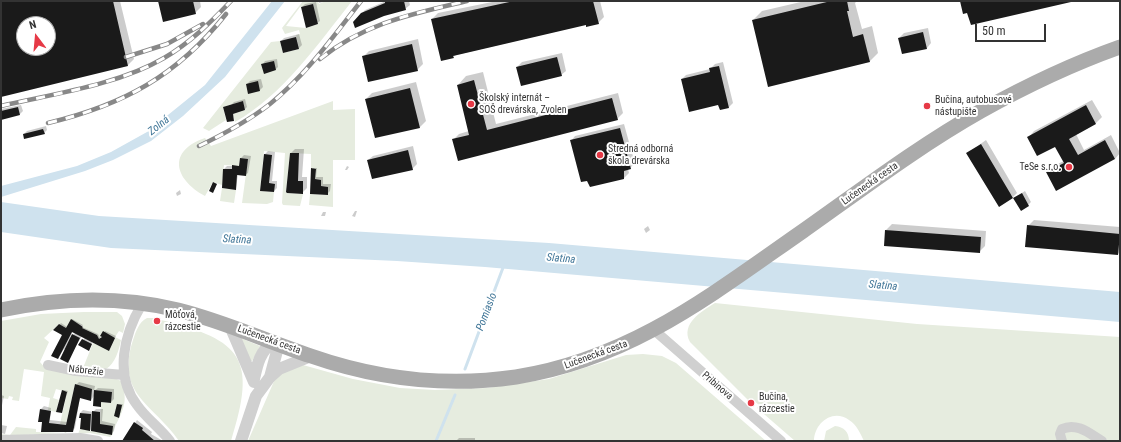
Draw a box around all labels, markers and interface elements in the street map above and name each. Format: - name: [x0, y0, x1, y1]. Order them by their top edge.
- north arrow: [16, 16, 56, 56]
- scale bar: [977, 16, 1048, 42]
- text: N: [28, 18, 38, 32]
- text: 50 m: [982, 24, 1006, 38]
- place label: Školský internát – SOŠ drevárska, Zvolen: [479, 92, 567, 116]
- place label: Bučina, autobusové nástupište: [935, 94, 1012, 118]
- marker: Školský internát – SOŠ drevárska, Zvolen: [466, 99, 476, 109]
- marker: Bučina, autobusové nástupište: [922, 101, 932, 111]
- water label: Zolná: [146, 113, 172, 139]
- place label: Stredná odborná škola drevárska: [608, 143, 673, 166]
- marker: Stredná odborná škola drevárska: [595, 150, 605, 160]
- street label: Lučenecká cesta: [840, 160, 900, 208]
- place label: TeSe s.r.o.: [1019, 161, 1061, 173]
- marker: TeSe s.r.o.: [1064, 162, 1074, 172]
- water label: Slatina: [222, 233, 252, 247]
- water label: Slatina: [546, 251, 576, 267]
- water label: Slatina: [868, 278, 898, 294]
- water label: Pomiaslo: [474, 291, 500, 333]
- place label: Môťová, rázcestie: [165, 309, 201, 332]
- marker: Môťová, rázcestie: [152, 316, 162, 326]
- street label: Lučenecká cesta: [236, 323, 302, 357]
- street label: Lučenecká cesta: [563, 338, 629, 372]
- street label: Nábrežie: [68, 363, 104, 379]
- street label: Pribinova: [699, 369, 735, 403]
- place label: Bučina, rázcestie: [759, 391, 795, 414]
- marker: Bučina, rázcestie: [746, 398, 756, 408]

